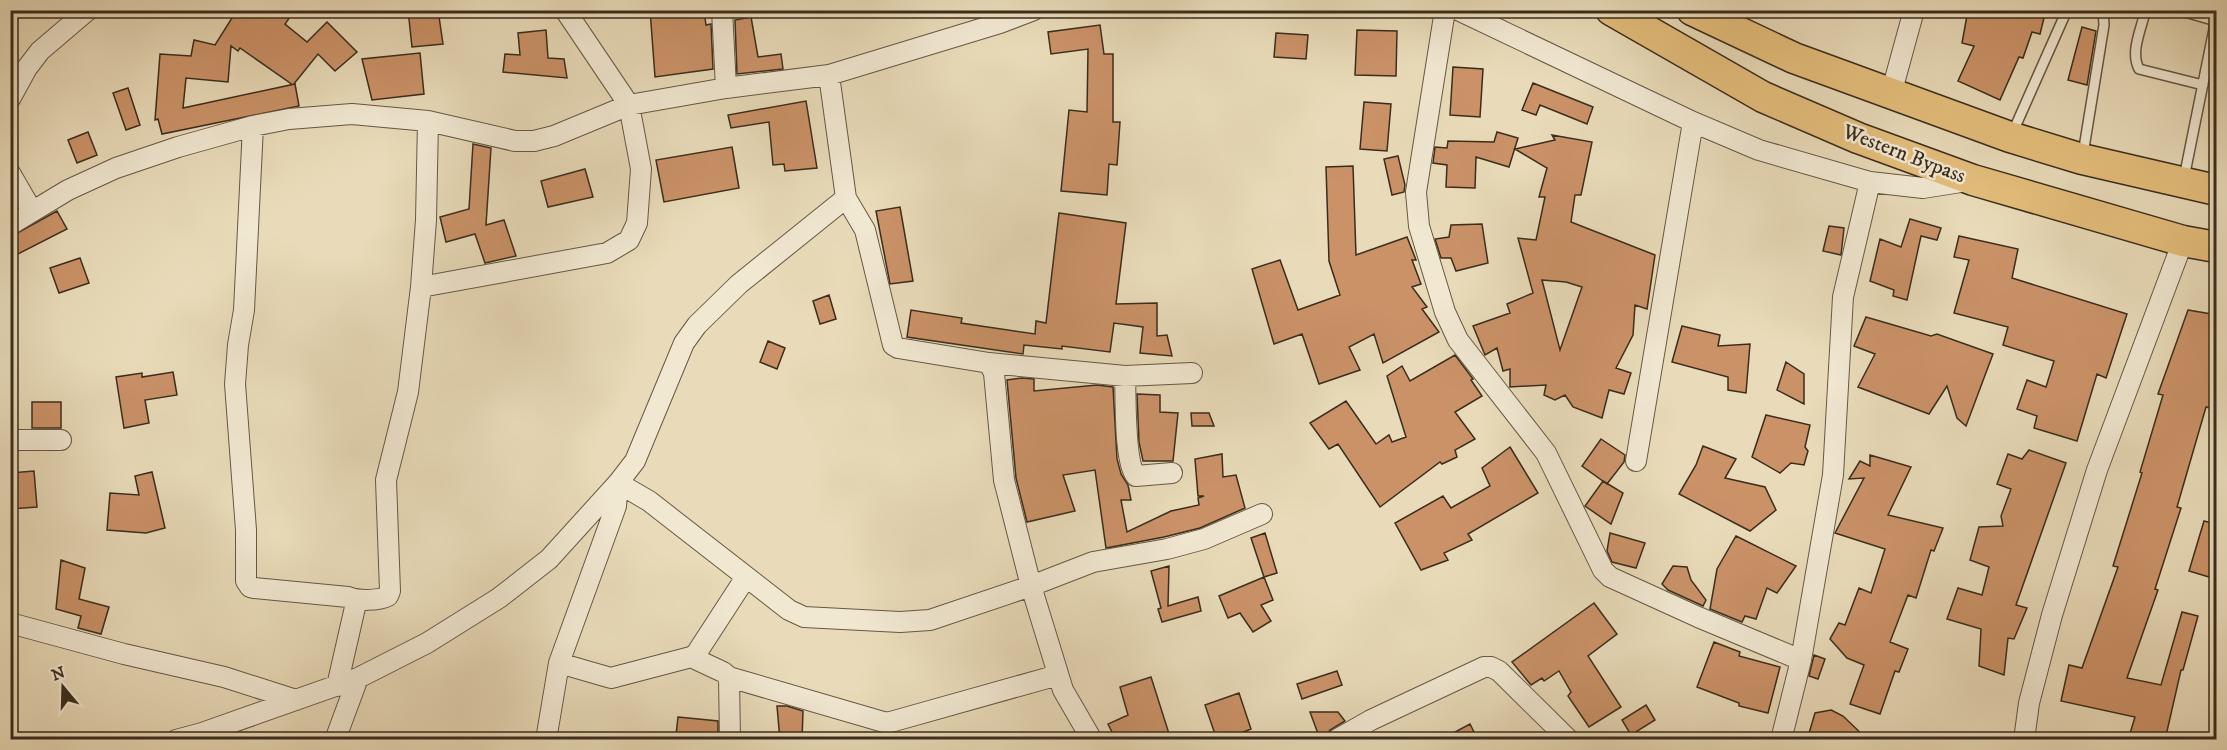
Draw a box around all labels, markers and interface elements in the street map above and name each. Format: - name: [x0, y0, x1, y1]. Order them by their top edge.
- street label: Western Bypass: [1838, 118, 1969, 189]
- north arrow: [33, 657, 93, 717]
- text: N: [49, 662, 68, 685]

